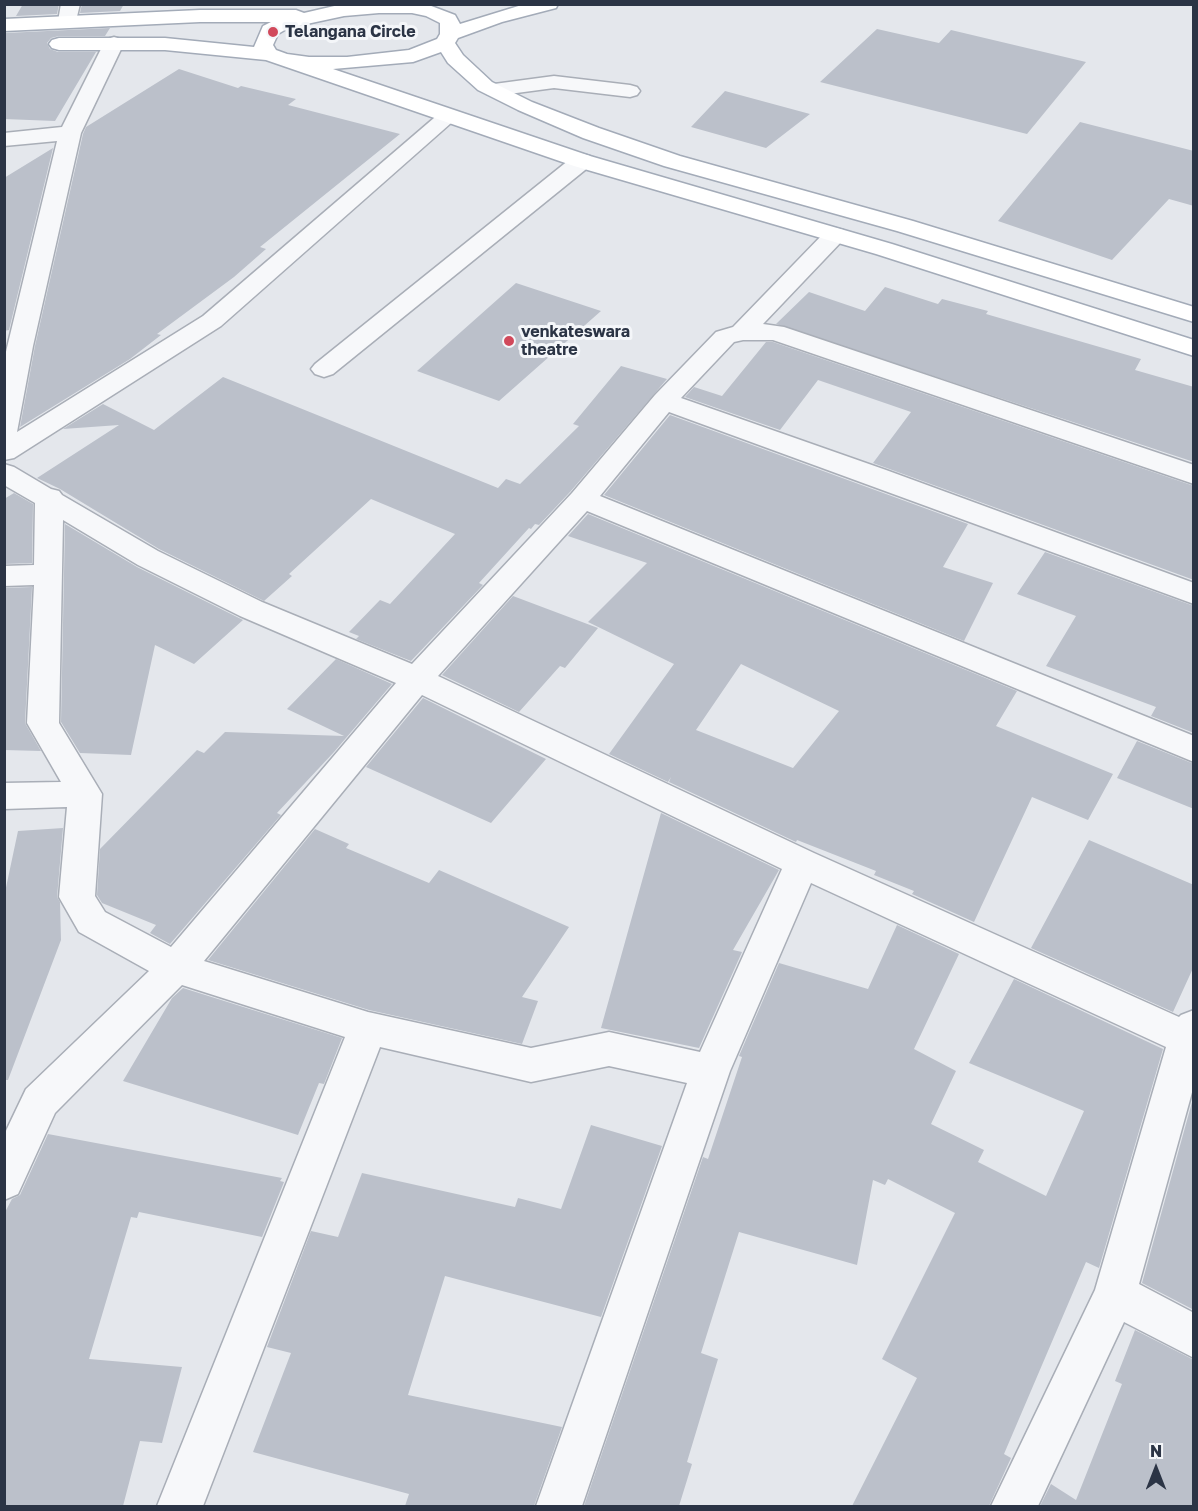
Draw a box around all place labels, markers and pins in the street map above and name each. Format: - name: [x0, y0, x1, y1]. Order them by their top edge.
- place label: Telangana Circle: [285, 22, 416, 42]
- marker: Telangana Circle: [266, 25, 280, 39]
- place label: venkateswara theatre: [521, 322, 630, 360]
- marker: venkateswara theatre: [502, 334, 516, 348]

